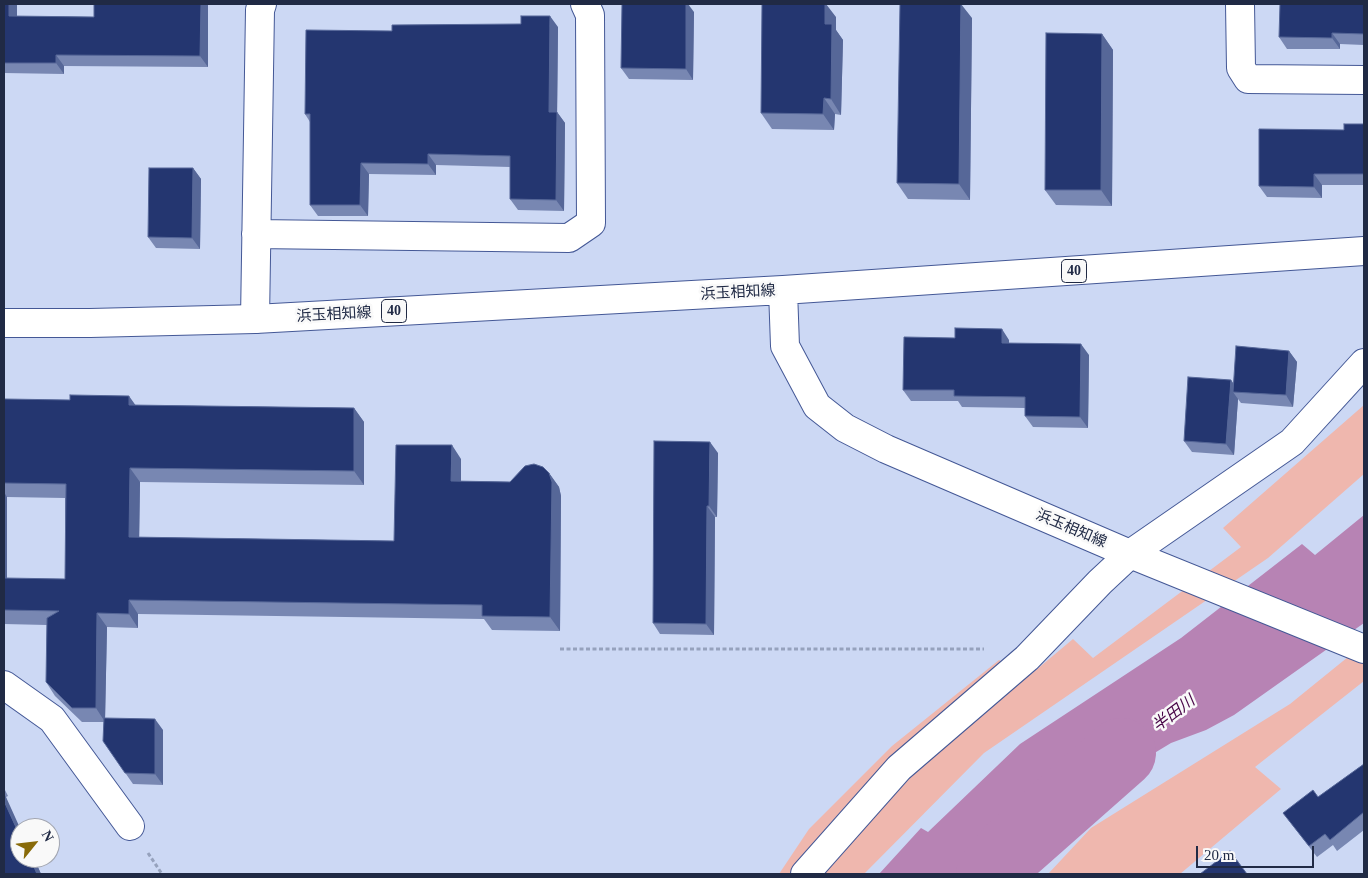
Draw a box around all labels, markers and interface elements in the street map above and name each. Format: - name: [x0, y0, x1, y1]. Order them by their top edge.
- road number: 40: [1062, 260, 1086, 282]
- street label: 浜玉相知線: [700, 282, 776, 304]
- road number: 40: [382, 300, 406, 322]
- street label: 浜玉相知線: [296, 304, 372, 326]
- street label: 浜玉相知線: [1033, 506, 1109, 552]
- water label: 半田川: [1149, 692, 1199, 736]
- north arrow: [10, 818, 60, 868]
- text: N: [39, 828, 57, 844]
- scale bar: [1198, 836, 1316, 868]
- text: 20 m: [1204, 847, 1234, 863]

